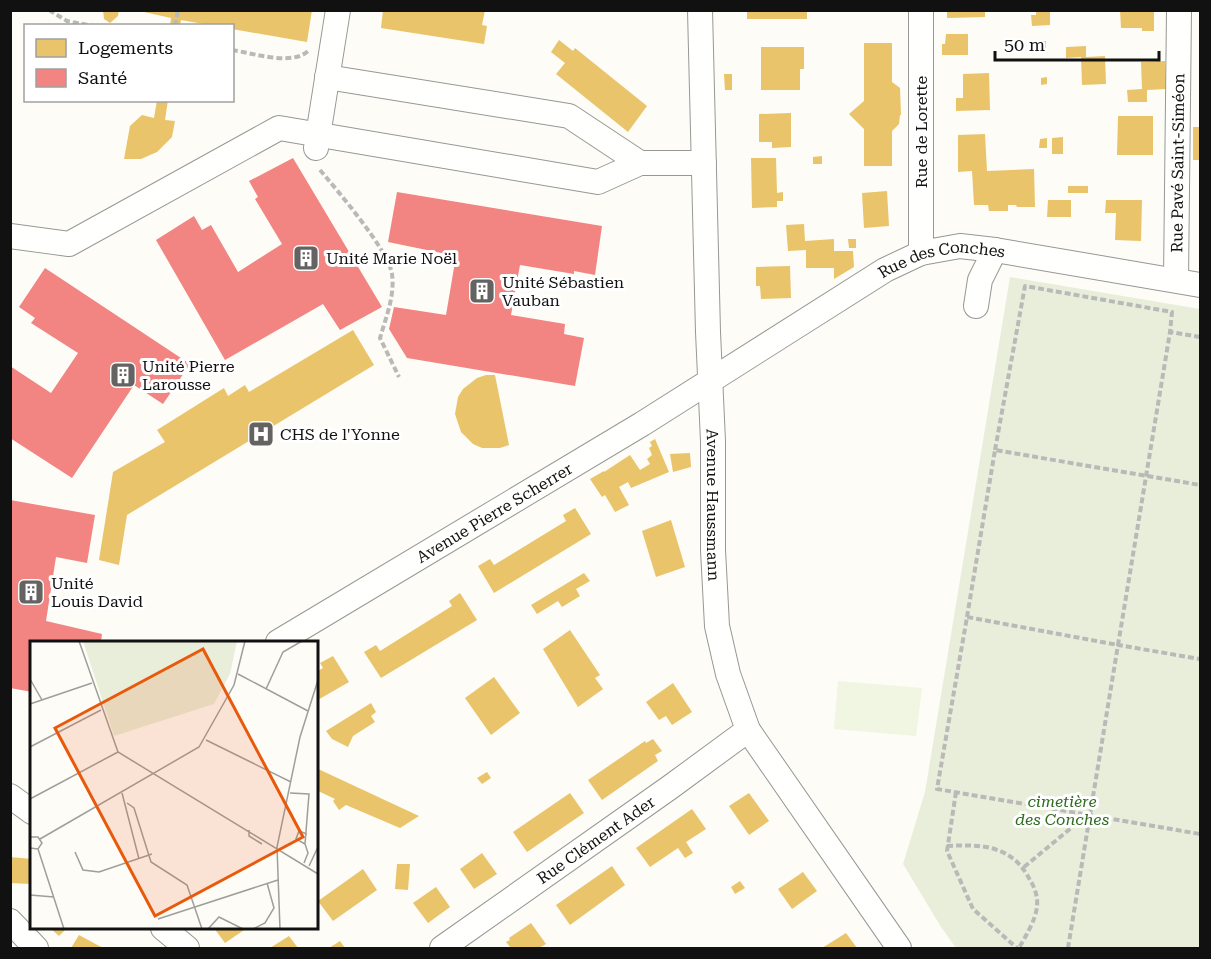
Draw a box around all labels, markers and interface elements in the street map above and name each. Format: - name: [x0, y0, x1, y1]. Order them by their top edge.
- legend: [24, 24, 234, 102]
- scale bar: [995, 24, 1158, 62]
- text: 50 m: [1004, 34, 1045, 55]
- text: Logements: [78, 37, 173, 58]
- text: Santé: [78, 67, 127, 88]
- street label: Rue Pavé Saint-Siméon: [1167, 73, 1188, 253]
- street label: Rue de Lorette: [912, 76, 931, 188]
- street label: Rue des Conches: [874, 237, 1007, 282]
- building icon: Unité Marie Noël: [291, 243, 321, 273]
- place label: Unité Marie Noël: [326, 249, 457, 268]
- place label: Unité Sébastien Vauban: [502, 273, 624, 310]
- building icon: Unité Sébastien Vauban: [467, 276, 497, 306]
- place label: Unité Pierre Larousse: [142, 357, 235, 394]
- building icon: Unité Pierre Larousse: [108, 360, 138, 390]
- hospital icon: CHS de l'Yonne: [246, 419, 276, 449]
- place label: CHS de l'Yonne: [280, 425, 400, 444]
- street label: Avenue Haussmann: [702, 428, 724, 581]
- street label: Avenue Pierre Scherrer: [413, 459, 576, 567]
- place label: Unité Louis David: [51, 574, 143, 611]
- building icon: Unité Louis David: [16, 577, 46, 607]
- inset map: [30, 641, 318, 929]
- street label: Rue Clément Ader: [533, 792, 659, 888]
- park label: cimetière des Conches: [1015, 792, 1109, 829]

